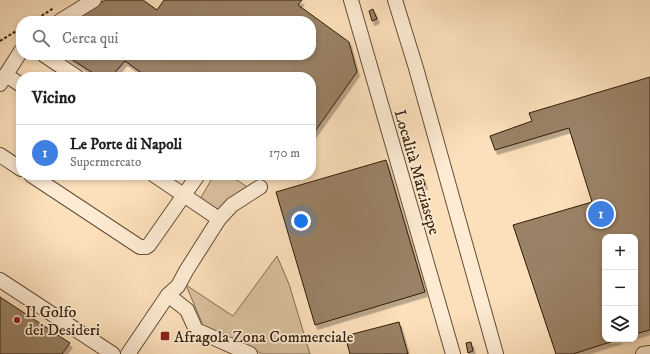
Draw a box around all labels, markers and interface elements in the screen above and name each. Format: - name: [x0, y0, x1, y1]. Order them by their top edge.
- search box: [16, 16, 316, 60]
- icon: search: [30, 27, 52, 49]
- text: Cerca qui: [62, 29, 118, 48]
- text: Vicino: [32, 87, 76, 109]
- street label: Località Marziasepe: [390, 107, 445, 237]
- text: Le Porte di Napoli: [70, 135, 182, 154]
- text: 1: [43, 145, 47, 161]
- text: 170 m: [269, 145, 300, 161]
- text: Supermercato: [70, 154, 141, 170]
- pin: 1: [588, 199, 614, 229]
- your location: [291, 211, 311, 231]
- map controls: [602, 234, 638, 342]
- button: +: [602, 234, 638, 270]
- button: −: [602, 270, 638, 306]
- place label: Il Golfo dei Desideri: [25, 302, 100, 340]
- button: layers: [602, 306, 638, 342]
- marker: Il Golfo dei Desideri: [12, 315, 22, 325]
- place label: Afragola Zona Commerciale: [174, 327, 354, 347]
- marker: Afragola Zona Commerciale: [159, 330, 171, 342]

